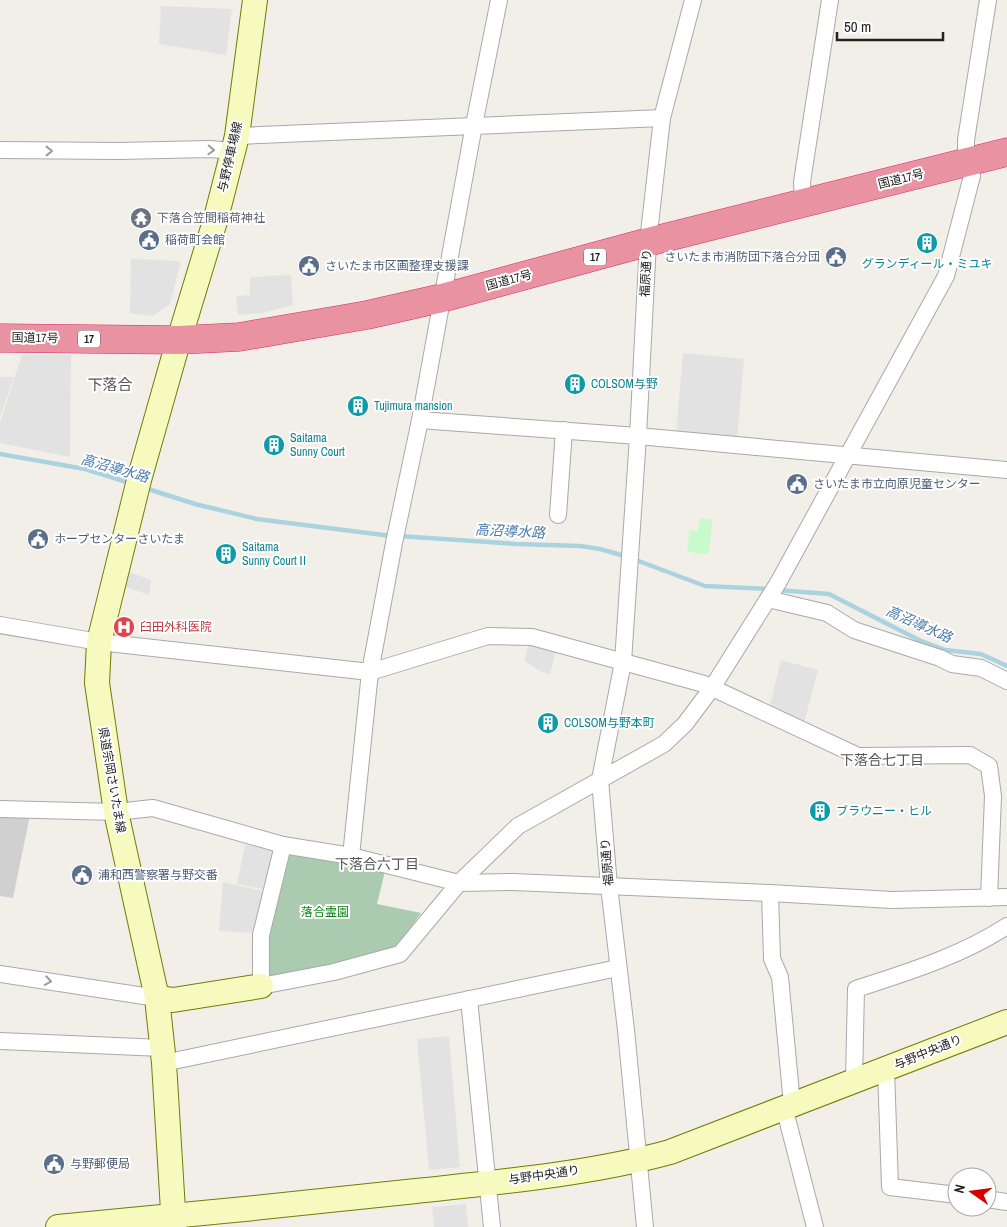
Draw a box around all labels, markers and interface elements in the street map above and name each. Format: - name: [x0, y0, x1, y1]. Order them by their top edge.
- scale bar: [837, 10, 943, 42]
- text: 50 m: [844, 16, 871, 37]
- street label: 与野停車場線: [214, 120, 246, 194]
- one-way arrow: [207, 144, 215, 155]
- one-way arrow: [45, 146, 53, 156]
- street label: 国道17号: [876, 166, 926, 192]
- temple icon: 下落合笠間稲荷神社: [129, 206, 153, 230]
- place label: 下落合笠間稲荷神社: [157, 210, 265, 226]
- public building icon: 稲荷町会館: [137, 228, 161, 252]
- building icon: グランディール・ミユキ: [915, 231, 939, 255]
- place label: 稲荷町会館: [165, 232, 225, 248]
- public building icon: さいたま市消防団下落合分団: [824, 245, 848, 269]
- road number: 17: [584, 248, 606, 266]
- street label: 福原通り: [637, 249, 655, 297]
- place label: さいたま市消防団下落合分団: [664, 249, 820, 265]
- public building icon: さいたま市区画整理支援課: [297, 254, 321, 278]
- place label: グランディール・ミユキ: [861, 256, 993, 272]
- place label: さいたま市区画整理支援課: [325, 258, 469, 274]
- street label: 国道17号: [484, 266, 534, 294]
- street label: 国道17号: [11, 330, 59, 346]
- road number: 17: [78, 330, 100, 348]
- building icon: COLSOM与野: [563, 372, 587, 396]
- district label: 下落合: [87, 374, 133, 395]
- place label: COLSOM与野: [591, 376, 658, 392]
- building icon: Tujimura mansion: [346, 394, 370, 418]
- place label: Tujimura mansion: [374, 398, 452, 414]
- place label: Saitama Sunny Court: [290, 430, 345, 460]
- building icon: Saitama Sunny Court: [262, 433, 286, 457]
- water label: 高沼導水路: [79, 450, 152, 487]
- public building icon: さいたま市立向原児童センター: [785, 472, 809, 496]
- place label: さいたま市立向原児童センター: [813, 476, 981, 492]
- water label: 高沼導水路: [475, 520, 546, 542]
- public building icon: ホープセンターさいたま: [26, 527, 50, 551]
- place label: ホープセンターさいたま: [54, 531, 185, 547]
- place label: Saitama Sunny CourtⅡ: [242, 539, 309, 569]
- building icon: Saitama Sunny CourtⅡ: [214, 542, 238, 566]
- water label: 高沼導水路: [883, 602, 956, 647]
- hospital icon: 臼田外科医院: [112, 615, 136, 639]
- place label: 臼田外科医院: [140, 619, 212, 635]
- building icon: COLSOM与野本町: [536, 711, 560, 735]
- place label: COLSOM与野本町: [564, 715, 655, 731]
- street label: 県道宗岡さいたま線: [95, 726, 129, 834]
- district label: 下落合七丁目: [840, 751, 924, 769]
- building icon: ブラウニー・ヒル: [808, 799, 832, 823]
- place label: ブラウニー・ヒル: [836, 803, 932, 819]
- street label: 福原通り: [597, 837, 617, 887]
- district label: 下落合六丁目: [335, 855, 419, 873]
- public building icon: 浦和西警察署与野交番: [70, 863, 94, 887]
- place label: 浦和西警察署与野交番: [98, 867, 218, 883]
- park label: 落合霊園: [301, 904, 349, 920]
- one-way arrow: [45, 975, 53, 986]
- street label: 与野中央通り: [892, 1031, 964, 1073]
- public building icon: 与野郵便局: [42, 1152, 66, 1176]
- place label: 与野郵便局: [70, 1156, 130, 1172]
- street label: 与野中央通り: [507, 1162, 581, 1188]
- north arrow: [947, 1167, 997, 1217]
- text: N: [950, 1183, 969, 1195]

